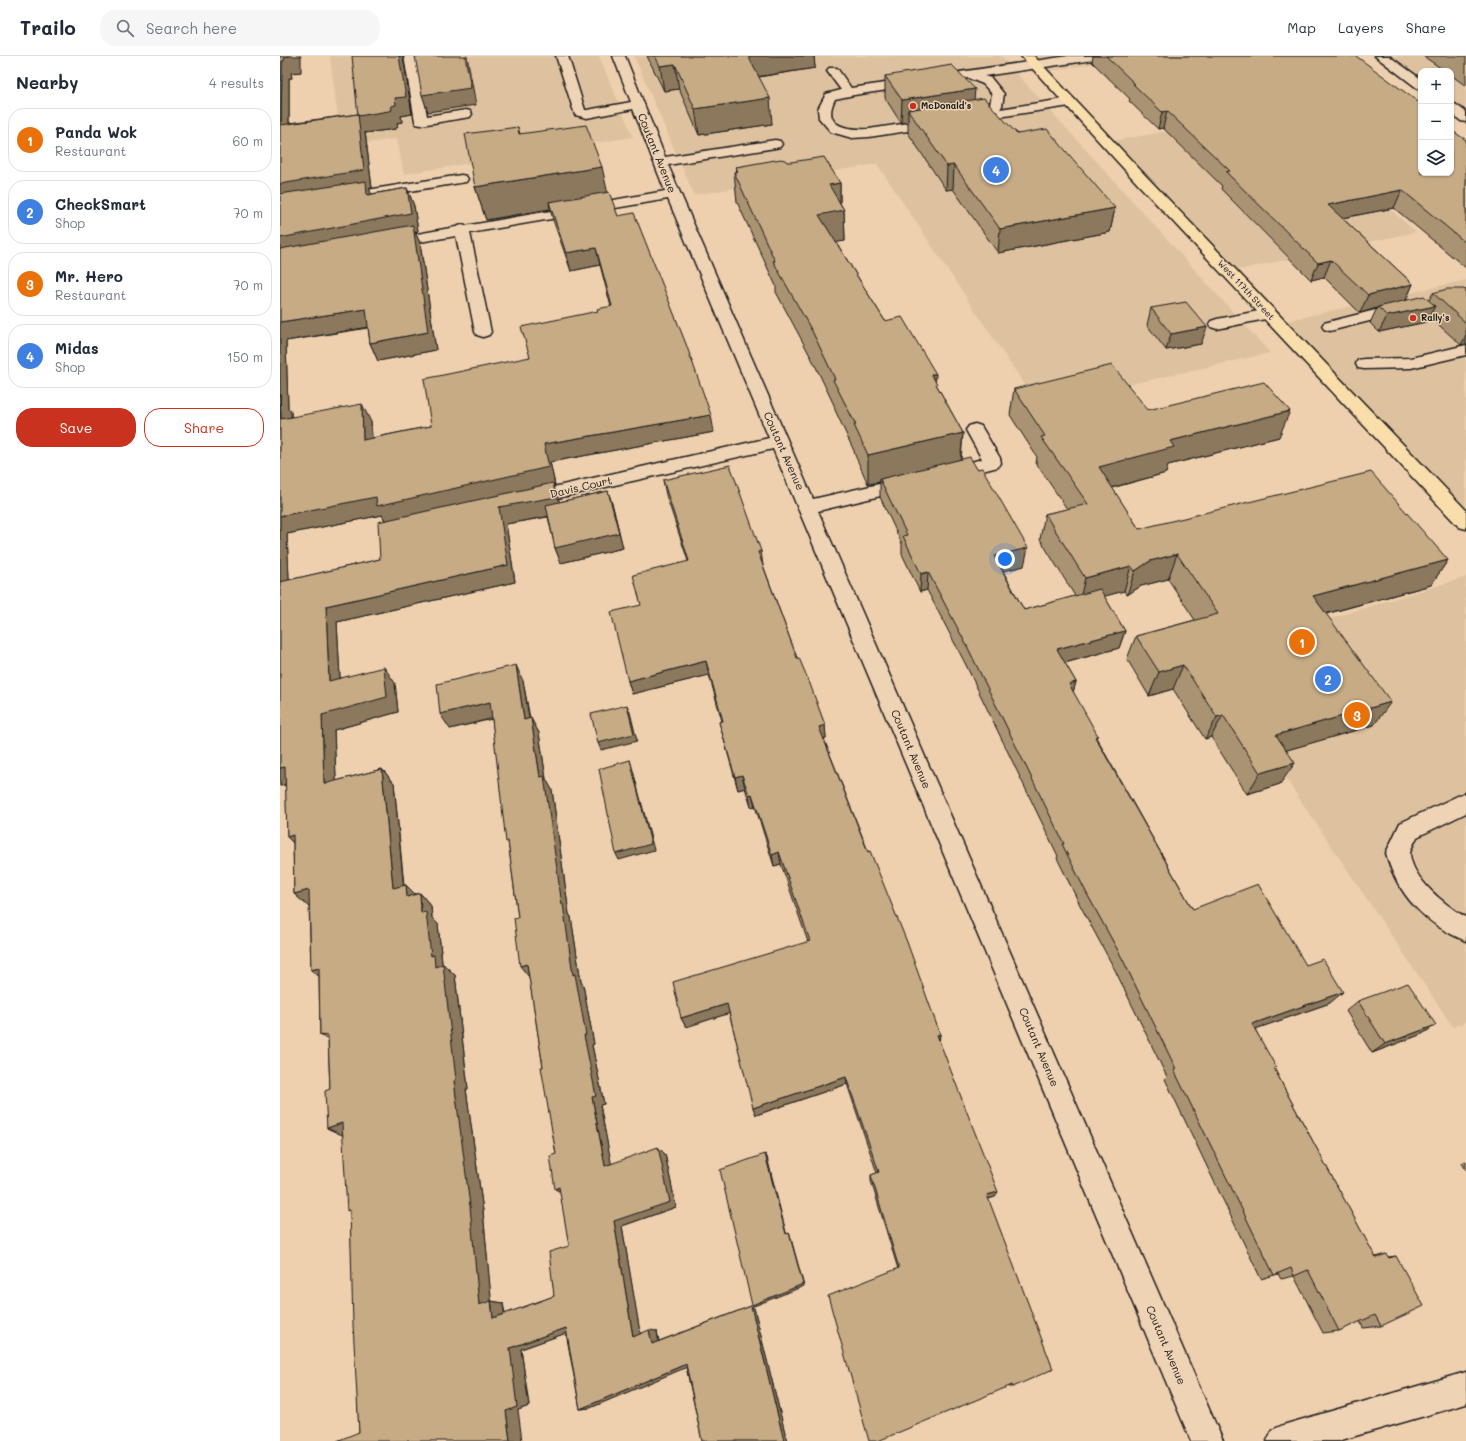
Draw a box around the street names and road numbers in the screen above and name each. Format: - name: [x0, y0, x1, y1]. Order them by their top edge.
- street label: Coutant Avenue: [635, 111, 680, 195]
- street label: West 117th Street: [1216, 257, 1277, 322]
- street label: Coutant Avenue: [760, 409, 809, 493]
- street label: Davis Court: [548, 472, 614, 501]
- street label: Coutant Avenue: [888, 707, 935, 791]
- street label: Coutant Avenue: [1016, 1005, 1063, 1089]
- street label: Coutant Avenue: [1143, 1303, 1190, 1387]

